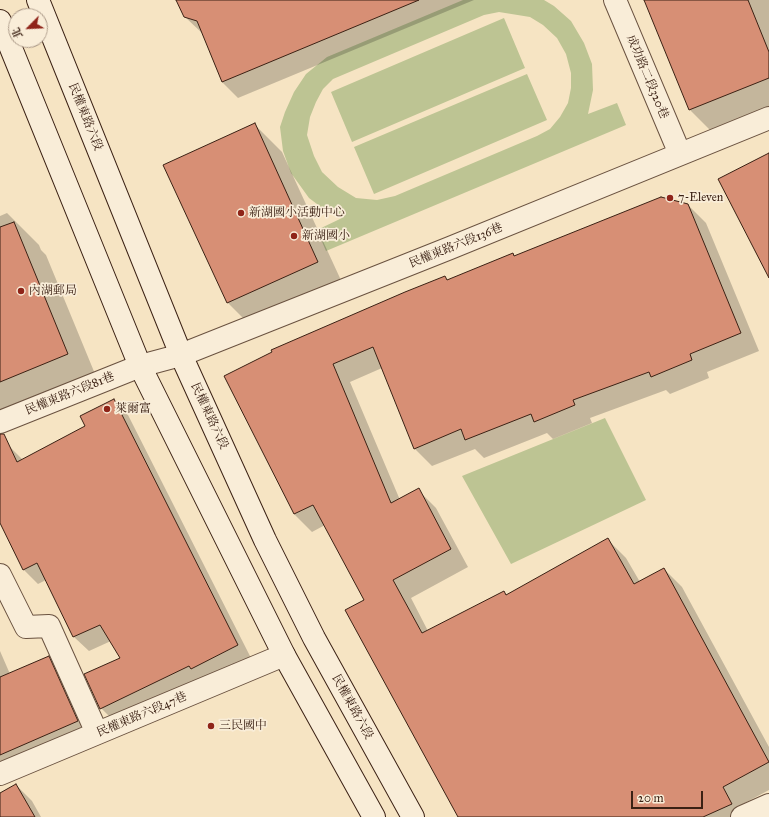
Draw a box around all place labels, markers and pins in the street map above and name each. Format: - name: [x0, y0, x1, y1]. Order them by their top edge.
- place label: 7-Eleven: [678, 191, 723, 205]
- marker: 7-Eleven: [665, 193, 675, 203]
- place label: 新湖國小活動中心: [249, 206, 345, 220]
- marker: 新湖國小活動中心: [236, 208, 246, 218]
- place label: 新湖國小: [302, 229, 350, 243]
- marker: 新湖國小: [289, 231, 299, 241]
- place label: 內湖郵局: [29, 284, 77, 298]
- marker: 內湖郵局: [16, 286, 26, 296]
- place label: 萊爾富: [115, 402, 151, 416]
- marker: 萊爾富: [102, 404, 112, 414]
- place label: 三民國中: [219, 719, 267, 733]
- marker: 三民國中: [206, 721, 216, 731]

